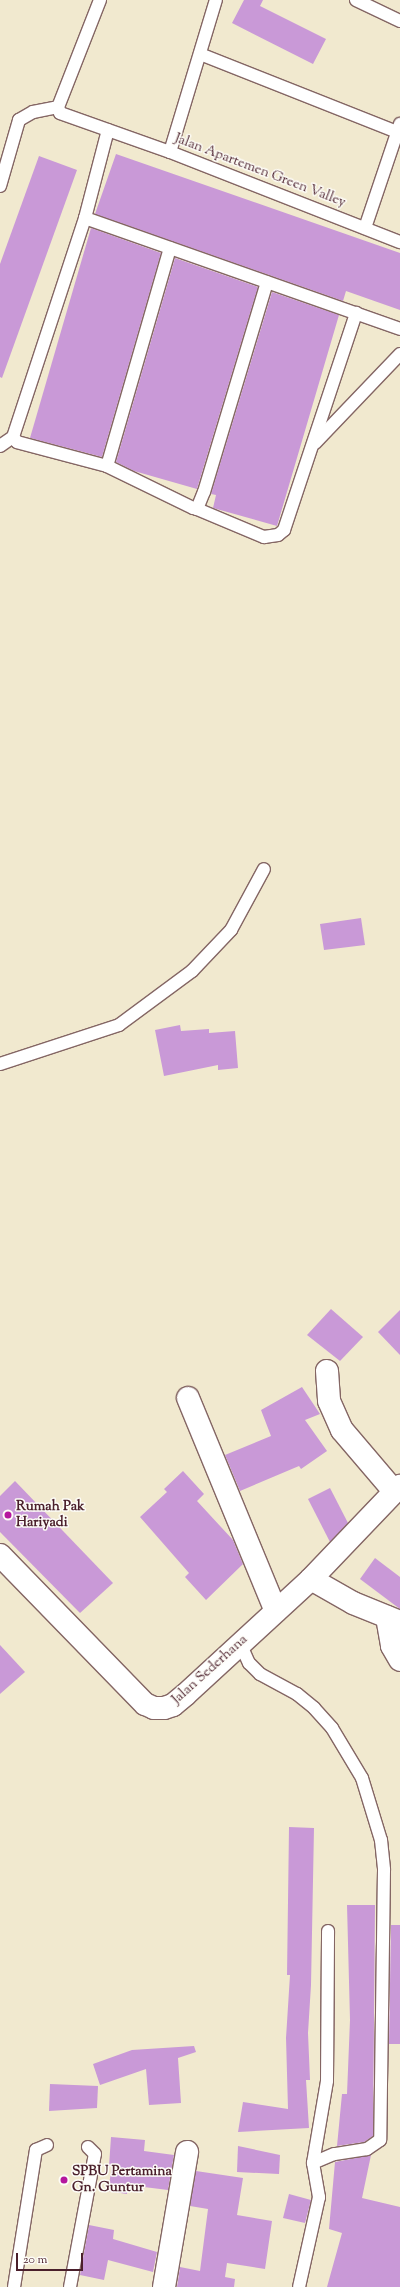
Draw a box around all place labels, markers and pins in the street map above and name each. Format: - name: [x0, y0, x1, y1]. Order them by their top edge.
- place label: Rumah Pak Hariyadi: [16, 1499, 85, 1532]
- marker: Rumah Pak Hariyadi: [3, 1510, 13, 1520]
- place label: SPBU Pertamina Gn. Guntur: [72, 2164, 172, 2196]
- marker: SPBU Pertamina Gn. Guntur: [59, 2175, 69, 2185]

